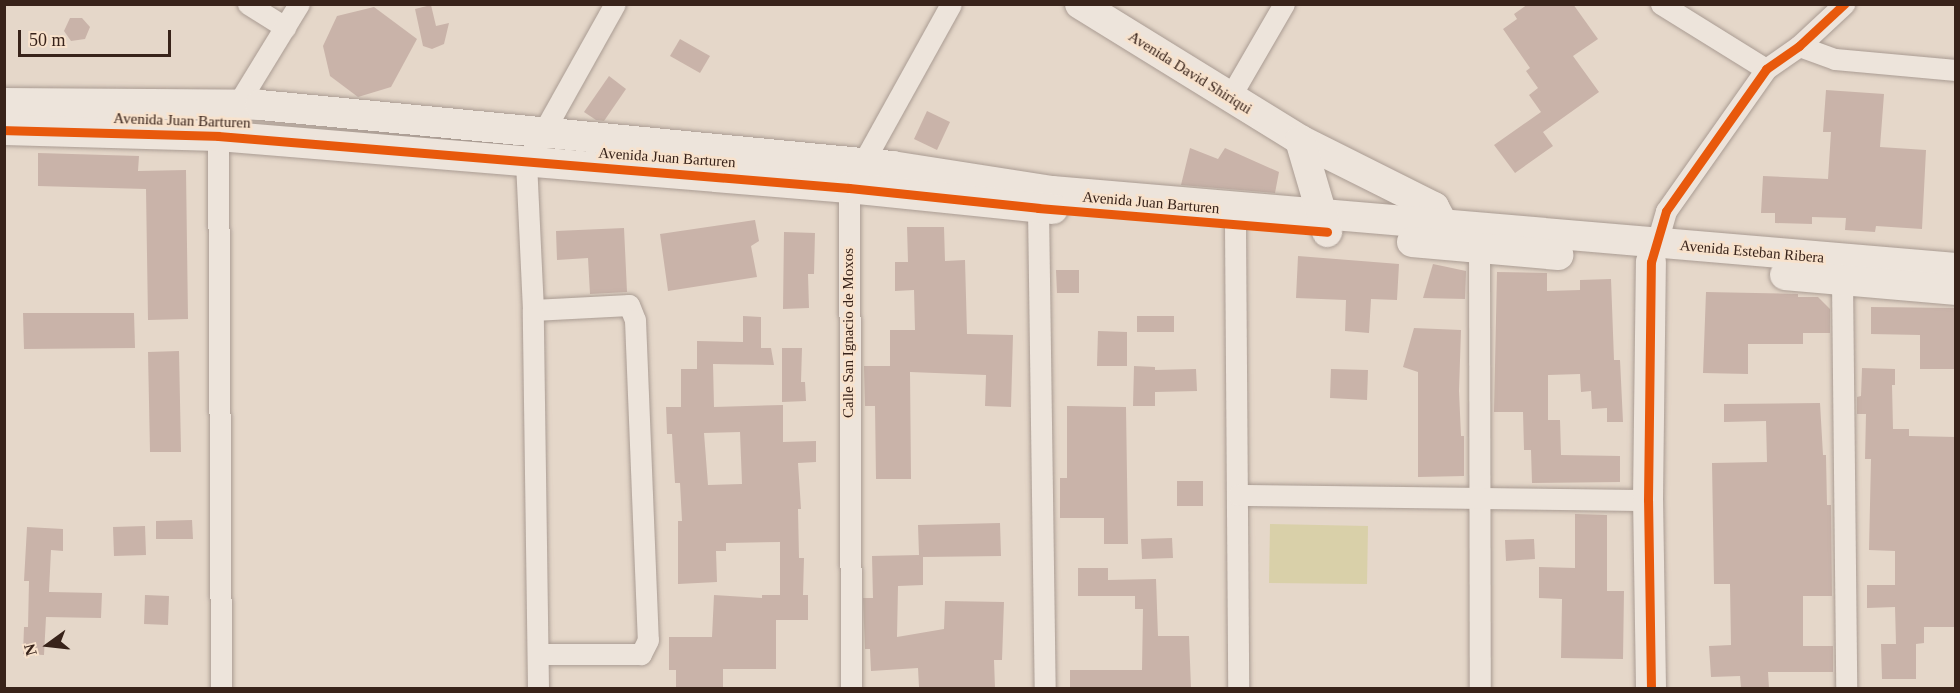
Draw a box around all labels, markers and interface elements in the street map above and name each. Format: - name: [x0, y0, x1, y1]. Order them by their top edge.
- scale bar: [21, 18, 174, 56]
- street label: Avenida David Shiriqui: [1125, 28, 1255, 118]
- text: 50 m: [29, 30, 66, 50]
- street label: Avenida Juan Barturen: [113, 110, 251, 132]
- street label: Avenida Juan Barturen: [598, 144, 736, 172]
- street label: Avenida Juan Barturen: [1082, 188, 1220, 218]
- street label: Avenida Esteban Ribera: [1679, 237, 1825, 267]
- street label: Calle San Ignacio de Moxos: [840, 248, 858, 418]
- north arrow: [18, 615, 78, 675]
- text: N: [20, 642, 40, 658]

